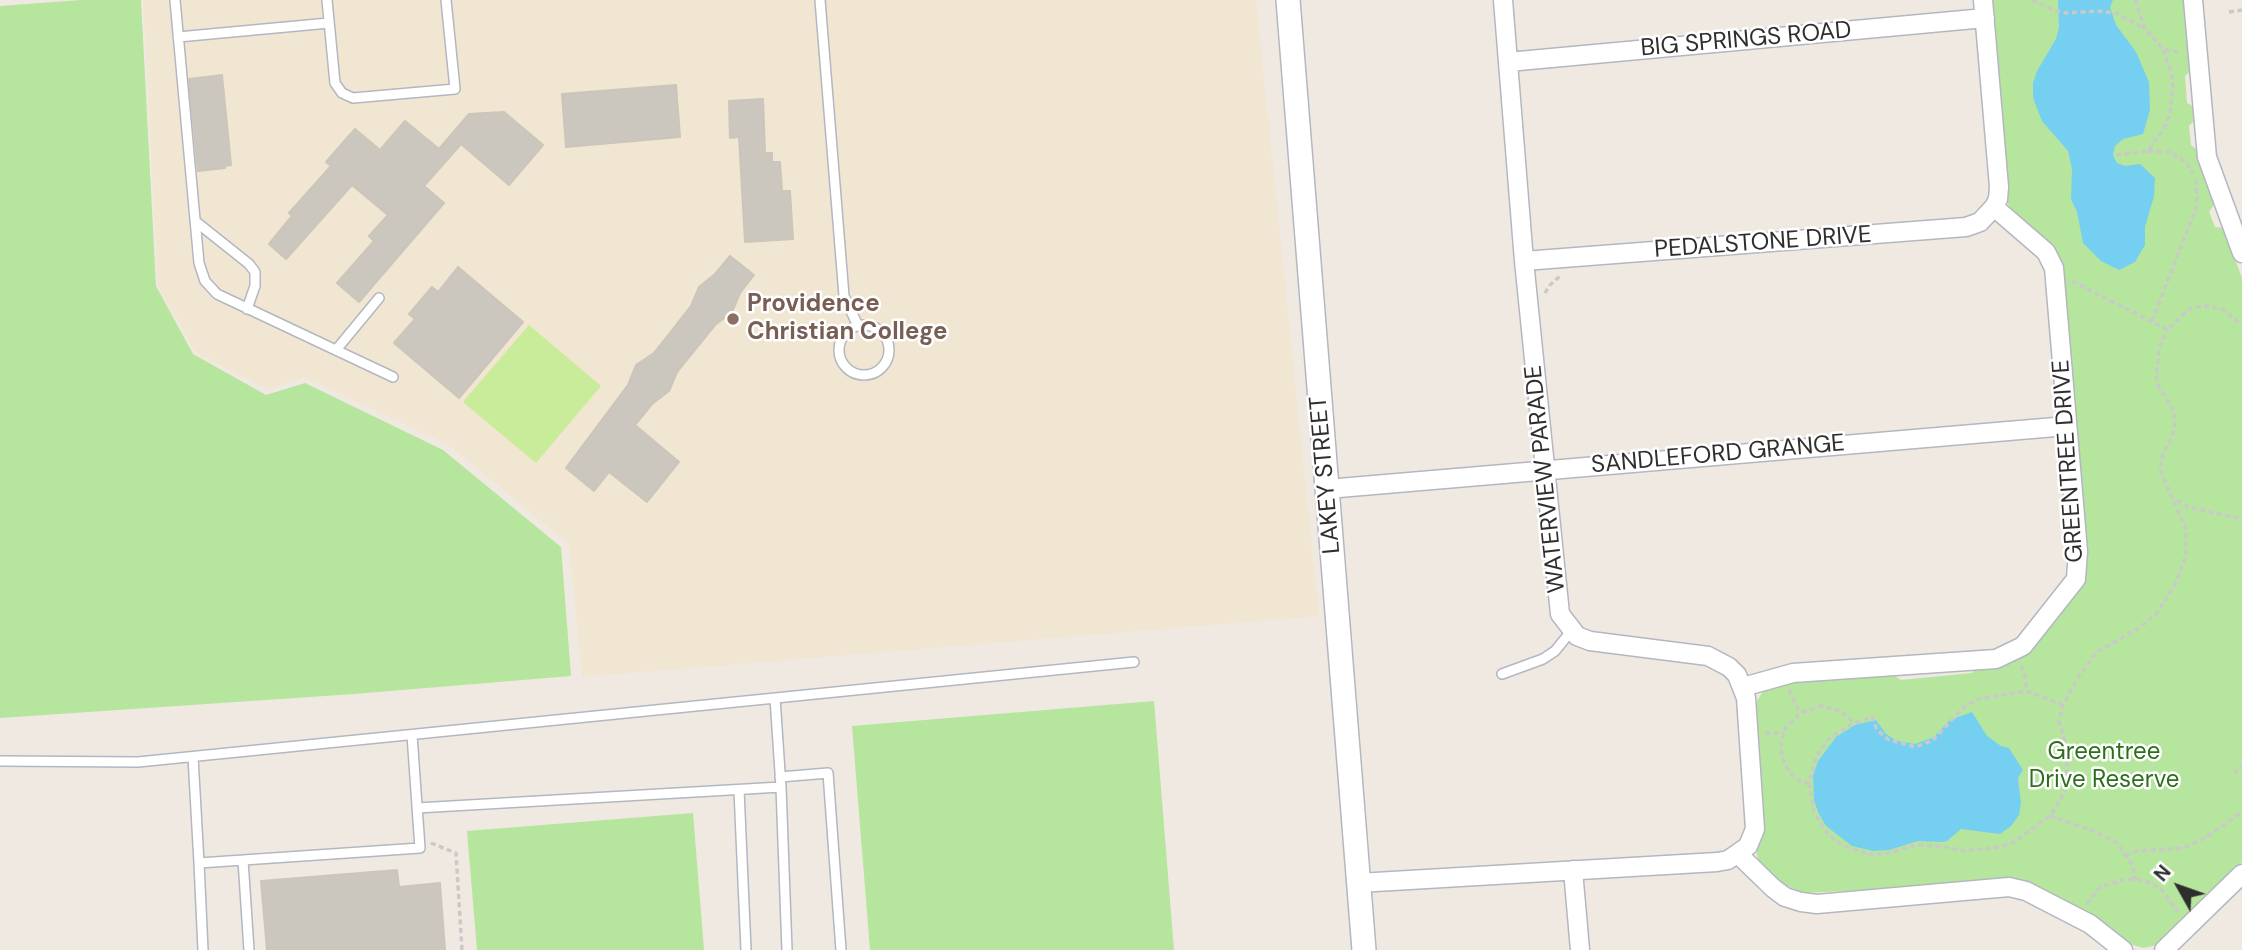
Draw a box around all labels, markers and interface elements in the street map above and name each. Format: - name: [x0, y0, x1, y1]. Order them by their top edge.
- street label: BIG SPRINGS ROAD: [1639, 16, 1853, 64]
- street label: PEDALSTONE DRIVE: [1653, 221, 1873, 265]
- place label: Providence Christian College: [747, 291, 947, 347]
- marker: Providence Christian College: [725, 311, 741, 327]
- street label: GREENTREE DRIVE: [2048, 359, 2090, 563]
- street label: WATERVIEW PARADE: [1520, 364, 1572, 594]
- street label: LAKEY STREET: [1305, 395, 1347, 555]
- street label: SANDLEFORD GRANGE: [1590, 430, 1846, 480]
- park label: Greentree Drive Reserve: [2029, 739, 2179, 795]
- north arrow: [2144, 852, 2214, 922]
- text: N: [2148, 860, 2177, 887]

